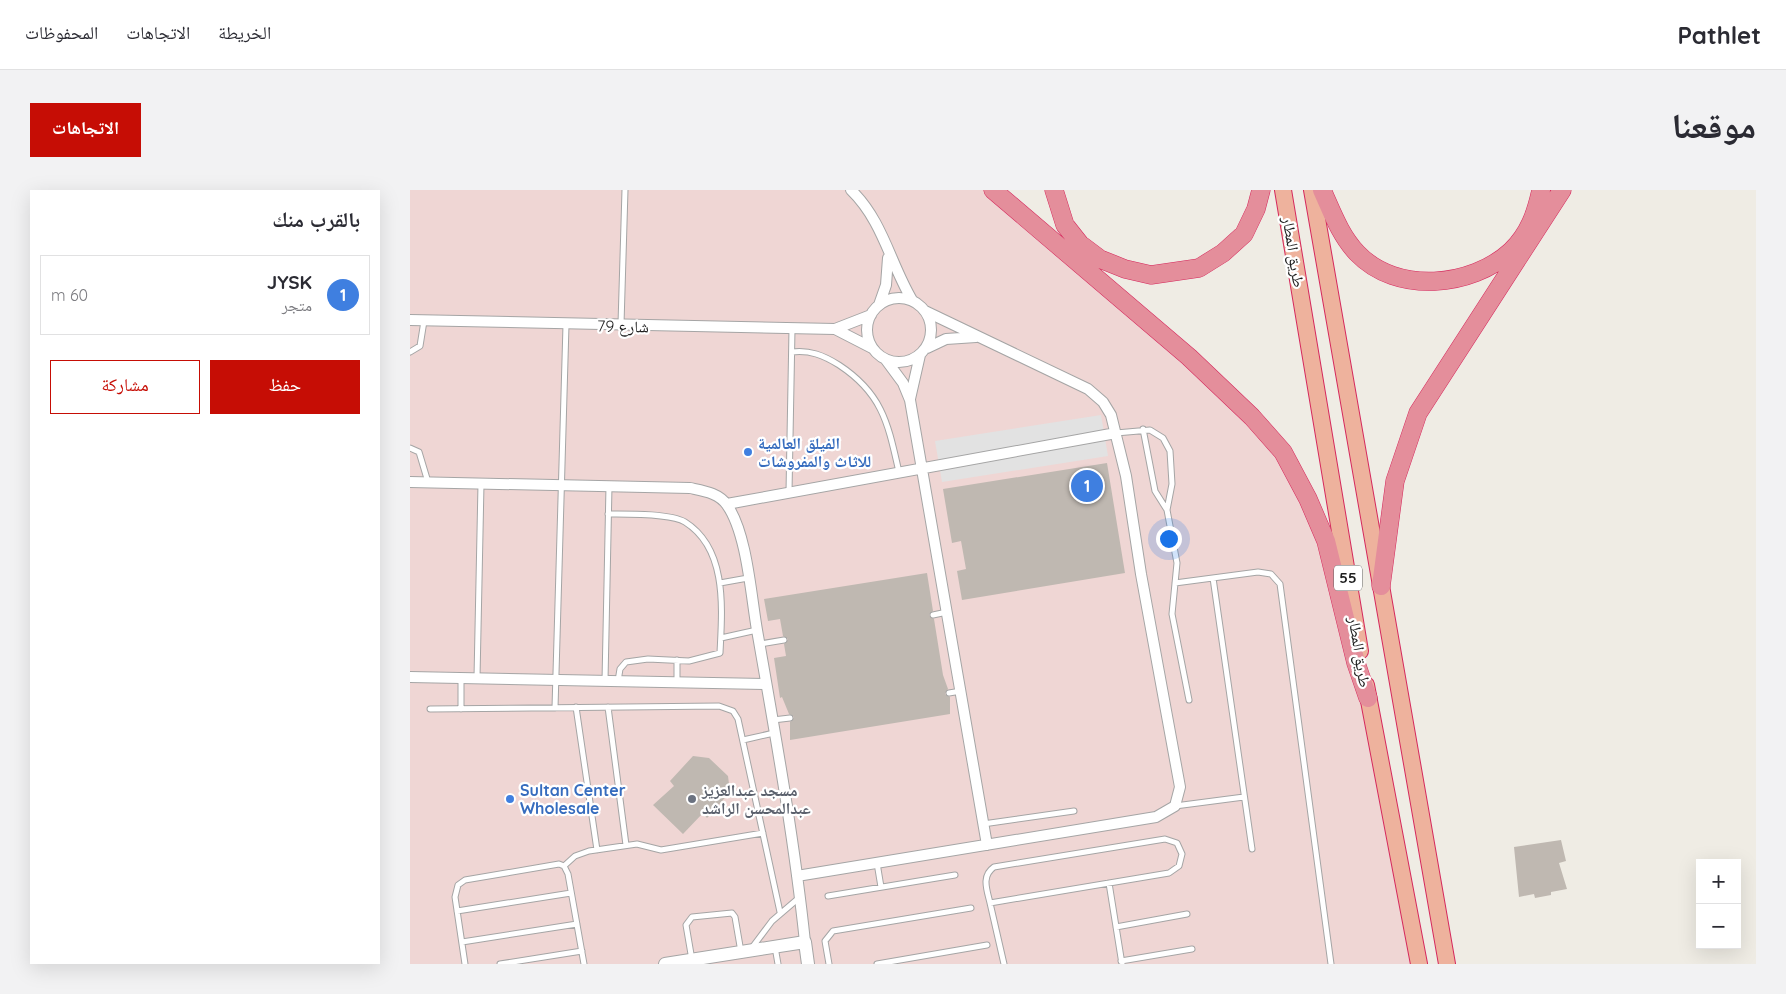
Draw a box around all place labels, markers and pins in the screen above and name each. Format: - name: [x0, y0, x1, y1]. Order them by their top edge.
- place label: الفيلق العالمية للاثاث والمفروشات: [758, 433, 871, 471]
- marker: الفيلق العالمية للاثاث والمفروشات: [742, 446, 754, 458]
- pin: 1: [1071, 467, 1103, 505]
- place label: Sultan Center Wholesale: [520, 780, 626, 818]
- place label: مسجد عبدالعزيز عبدالمحسن الراشد: [701, 780, 811, 818]
- marker: Sultan Center Wholesale: [504, 793, 516, 805]
- marker: مسجد عبدالعزيز عبدالمحسن الراشد: [686, 793, 698, 805]

